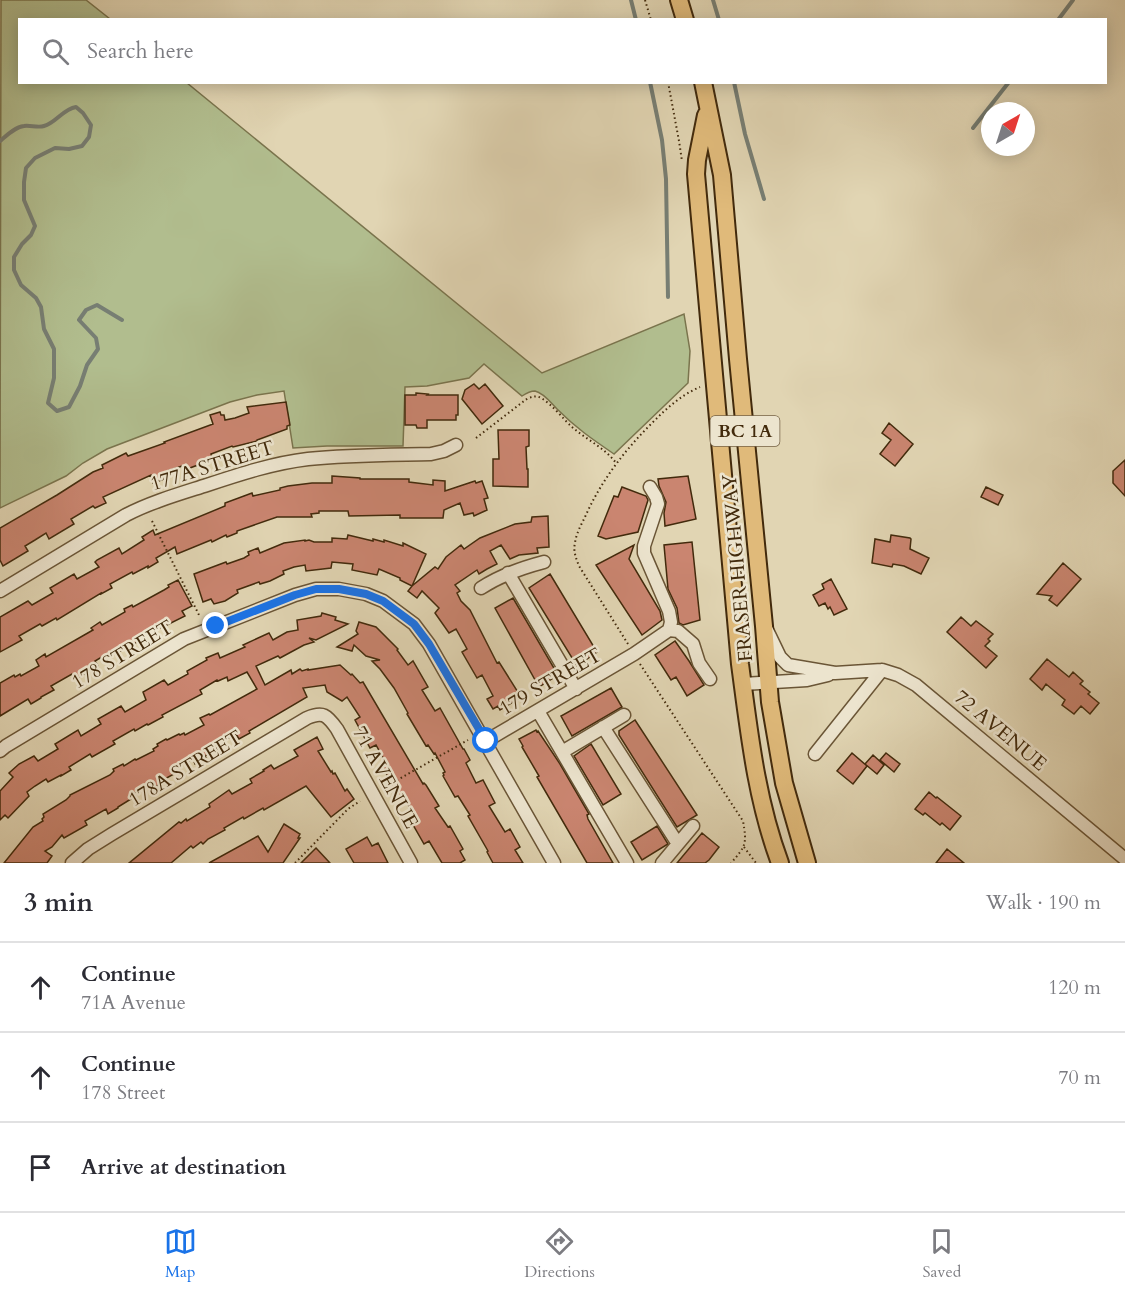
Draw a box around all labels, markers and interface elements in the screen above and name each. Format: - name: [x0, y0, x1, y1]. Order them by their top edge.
- search box: [18, 18, 1107, 84]
- icon: search: [39, 35, 72, 68]
- text: Search here: [87, 36, 194, 66]
- north arrow: [981, 102, 1035, 156]
- road number: BC 1A: [710, 416, 780, 446]
- street label: 177A STREET: [147, 434, 278, 497]
- street label: FRASER HIGHWAY: [716, 473, 759, 663]
- route end: [202, 612, 228, 638]
- street label: 178 STREET: [66, 613, 178, 695]
- street label: 179 STREET: [494, 641, 607, 722]
- street label: 72 AVENUE: [949, 684, 1053, 777]
- street label: 71 AVENUE: [346, 721, 425, 833]
- street label: 178A STREET: [123, 724, 247, 813]
- route start: [472, 727, 498, 753]
- text: 3 min: [24, 885, 93, 920]
- text: Walk · 190 m: [986, 889, 1101, 916]
- text: Continue: [81, 959, 176, 989]
- icon: ahead: [24, 971, 57, 1004]
- text: 120 m: [1048, 974, 1101, 1001]
- text: 71A Avenue: [81, 989, 186, 1016]
- text: Continue: [81, 1049, 176, 1079]
- icon: ahead: [24, 1061, 57, 1094]
- text: 70 m: [1058, 1064, 1101, 1091]
- text: 178 Street: [81, 1079, 165, 1106]
- icon: arrive: [24, 1151, 57, 1184]
- text: Arrive at destination: [81, 1152, 286, 1182]
- tab: Map: [164, 1225, 197, 1283]
- tab: Directions: [524, 1225, 595, 1283]
- tab: Saved: [922, 1225, 961, 1283]

